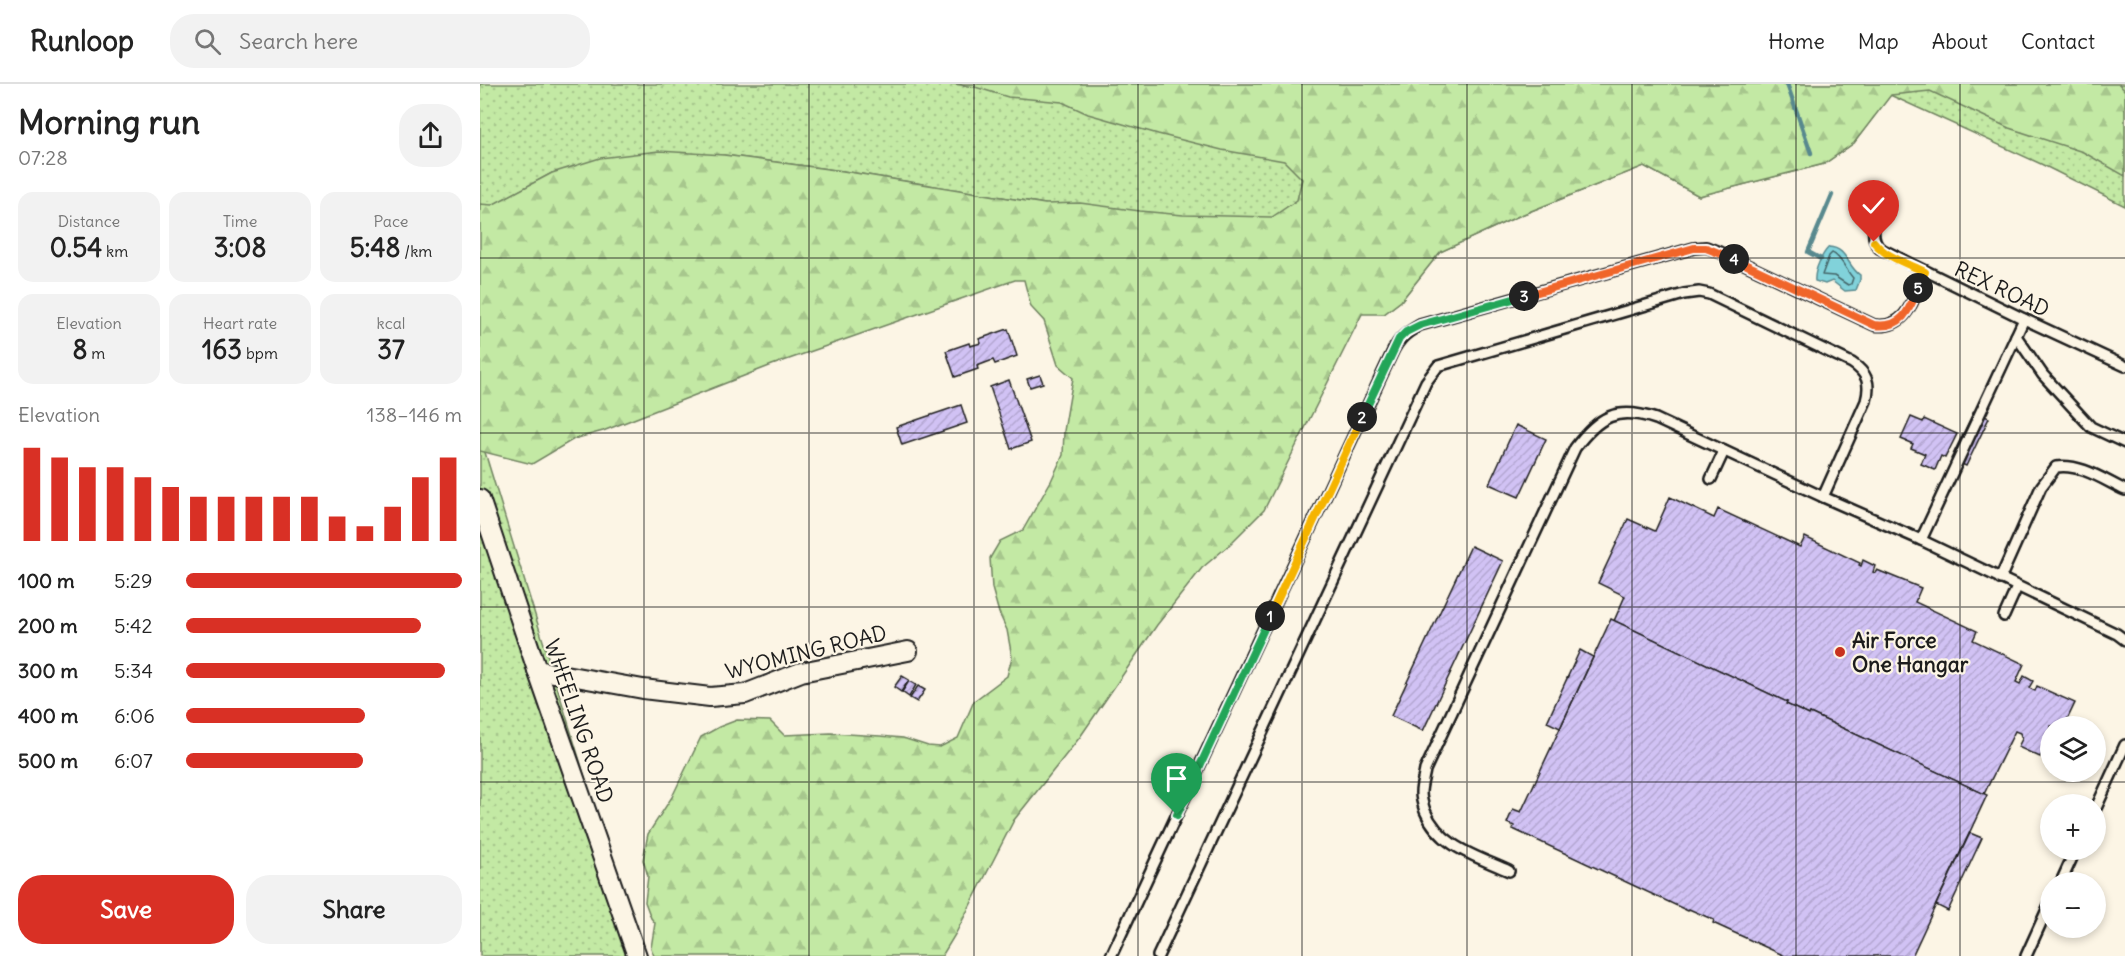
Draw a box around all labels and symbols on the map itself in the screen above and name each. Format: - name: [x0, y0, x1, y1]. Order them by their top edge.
- pin: [1848, 180, 1899, 242]
- pin: 4: [1719, 244, 1749, 274]
- street label: REX ROAD: [1950, 255, 2054, 323]
- pin: 5: [1903, 273, 1933, 303]
- pin: 3: [1509, 281, 1539, 311]
- pin: 2: [1347, 402, 1377, 432]
- pin: 1: [1255, 601, 1285, 631]
- street label: WYOMING ROAD: [722, 619, 890, 685]
- place label: Air Force One Hangar: [1852, 627, 1969, 678]
- street label: WHEELING ROAD: [538, 635, 620, 807]
- marker: Air Force One Hangar: [1833, 645, 1847, 659]
- pin: [1151, 753, 1202, 815]

